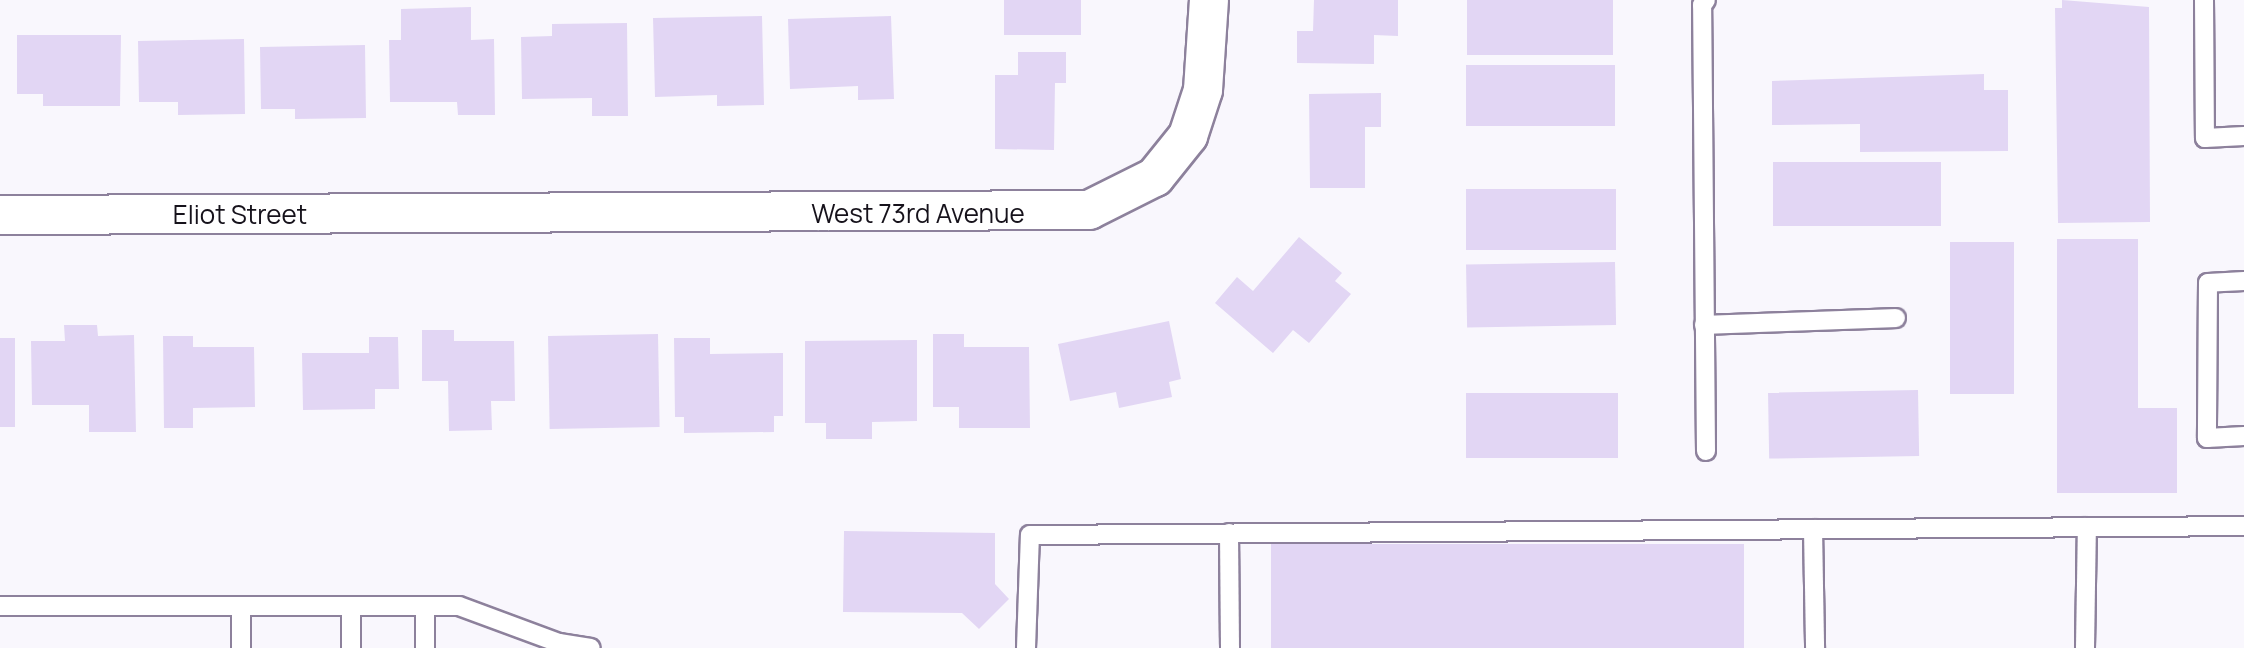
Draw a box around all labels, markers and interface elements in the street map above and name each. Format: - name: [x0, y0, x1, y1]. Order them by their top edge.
- street label: West 73rd Avenue: [811, 198, 1025, 230]
- street label: Eliot Street: [173, 199, 307, 231]

